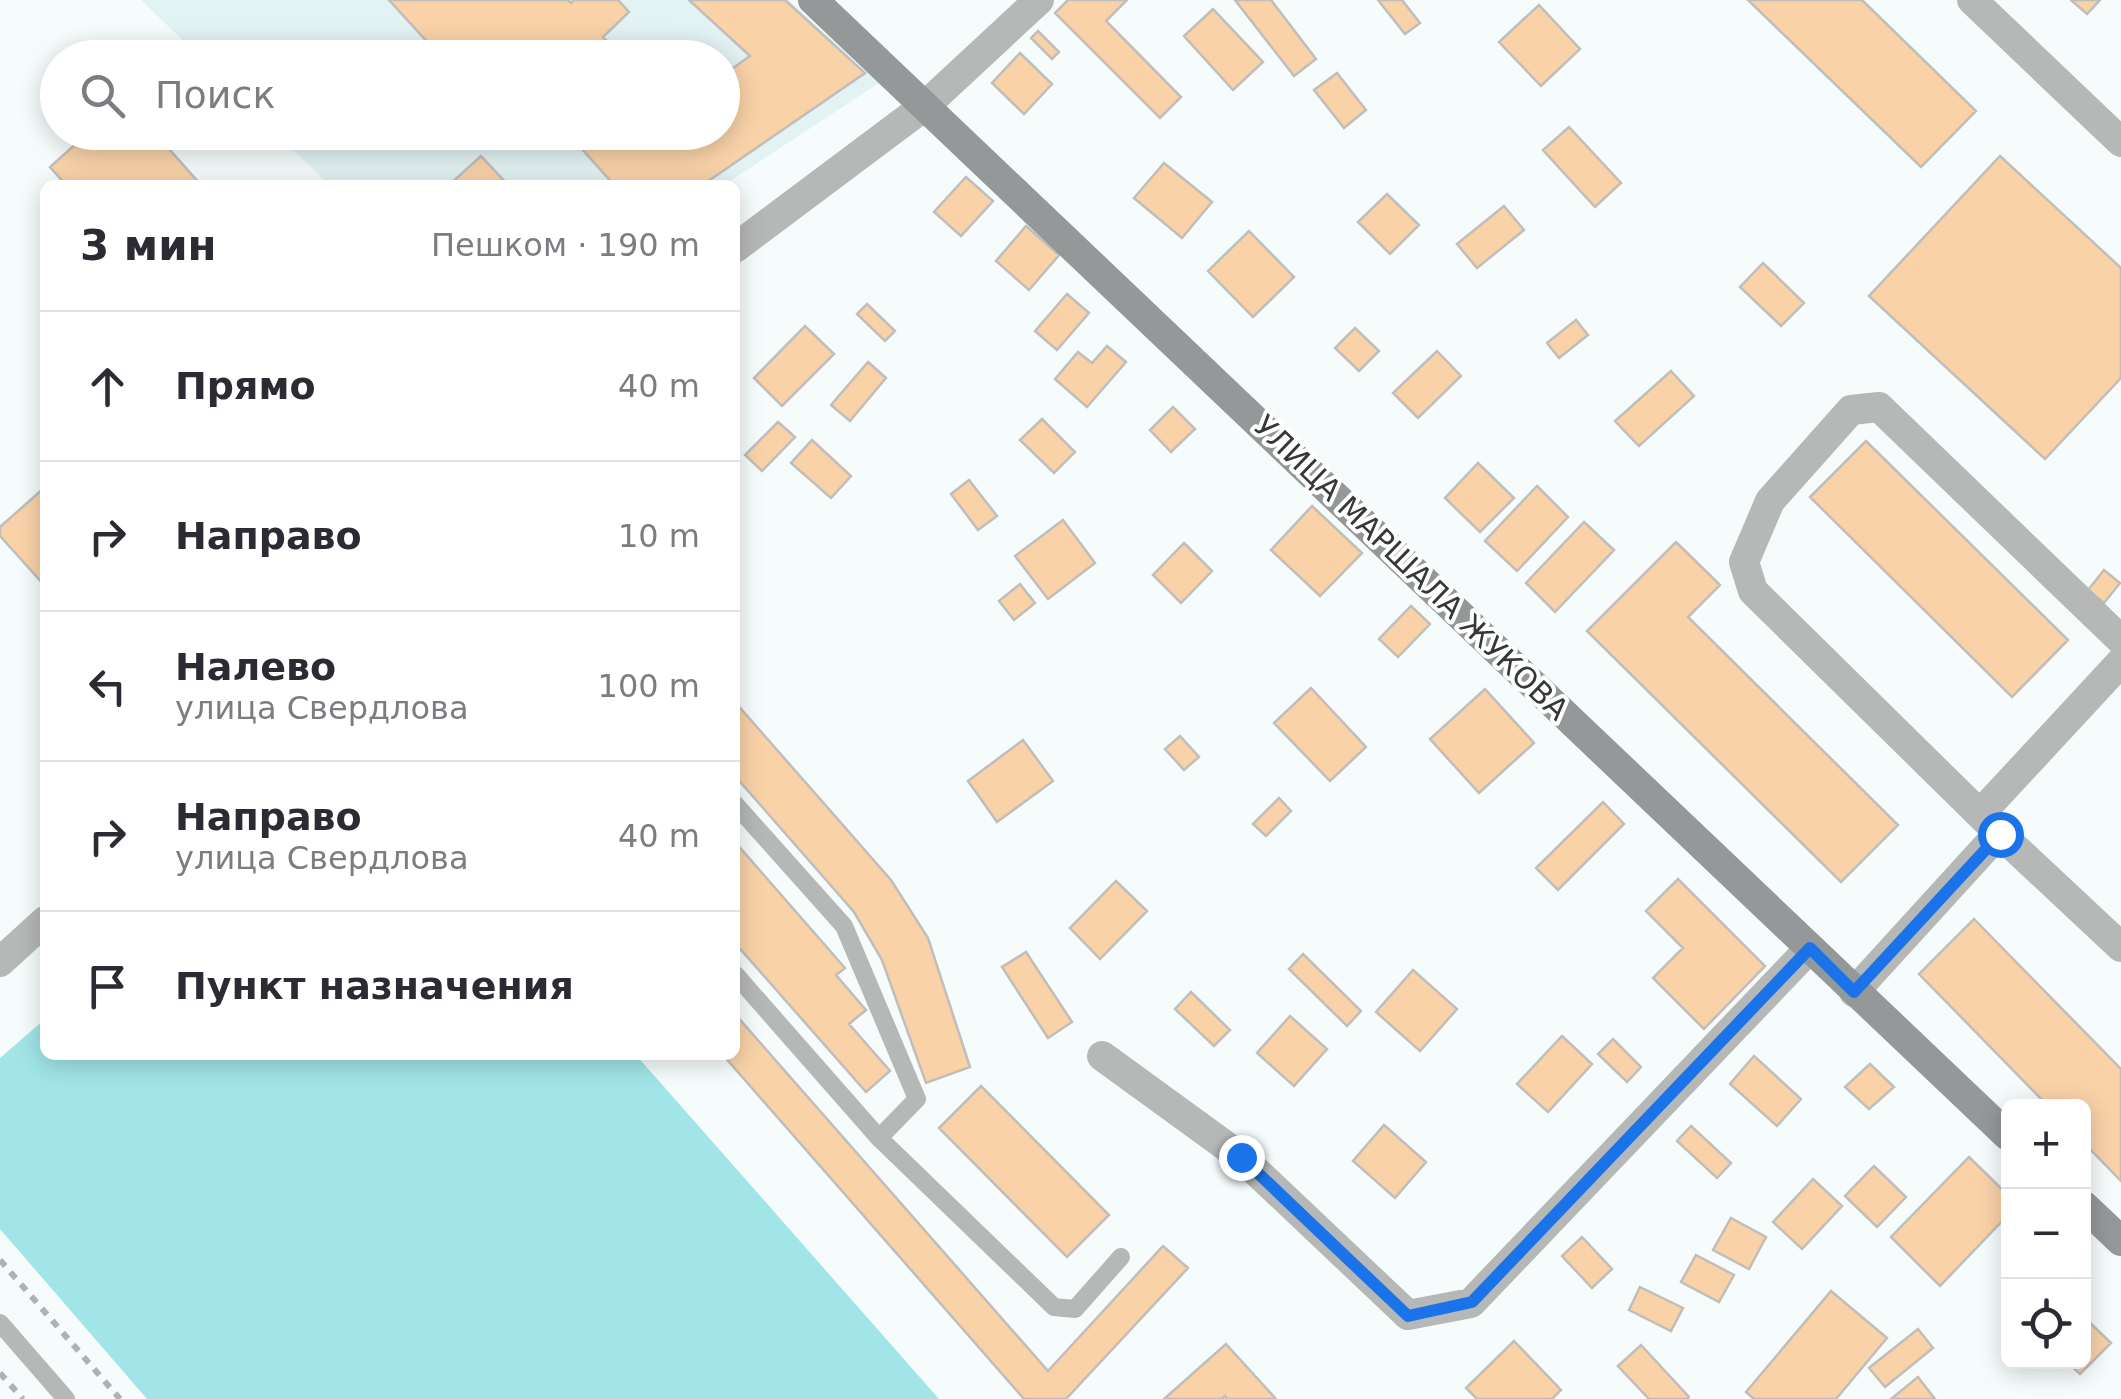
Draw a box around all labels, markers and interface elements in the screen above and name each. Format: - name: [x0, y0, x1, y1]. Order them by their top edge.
- search box: [40, 40, 740, 150]
- icon: search: [75, 68, 130, 123]
- text: Поиск: [155, 73, 275, 117]
- text: 3 мин: [80, 221, 217, 270]
- text: Пешком · 190 m: [431, 226, 700, 264]
- icon: ahead: [80, 359, 135, 414]
- text: Прямо: [175, 364, 316, 408]
- text: 40 m: [618, 367, 700, 405]
- street label: УЛИЦА МАРШАЛА ЖУКОВА: [1247, 408, 1576, 727]
- icon: right: [80, 509, 135, 564]
- text: Направо: [175, 514, 362, 558]
- text: 10 m: [618, 517, 700, 555]
- text: Налево: [175, 645, 336, 689]
- icon: left: [80, 659, 135, 714]
- text: 100 m: [598, 667, 700, 705]
- text: улица Свердлова: [175, 689, 469, 727]
- text: Направо: [175, 795, 362, 839]
- icon: right: [80, 809, 135, 864]
- route start: [1978, 812, 2024, 858]
- text: 40 m: [618, 817, 700, 855]
- text: улица Свердлова: [175, 839, 469, 877]
- icon: arrive: [80, 959, 135, 1014]
- text: Пункт назначения: [175, 964, 574, 1008]
- map controls: [2001, 1099, 2091, 1369]
- button: +: [2001, 1099, 2091, 1189]
- route end: [1219, 1135, 1265, 1181]
- button: −: [2001, 1189, 2091, 1279]
- button: locate: [2001, 1279, 2091, 1369]

